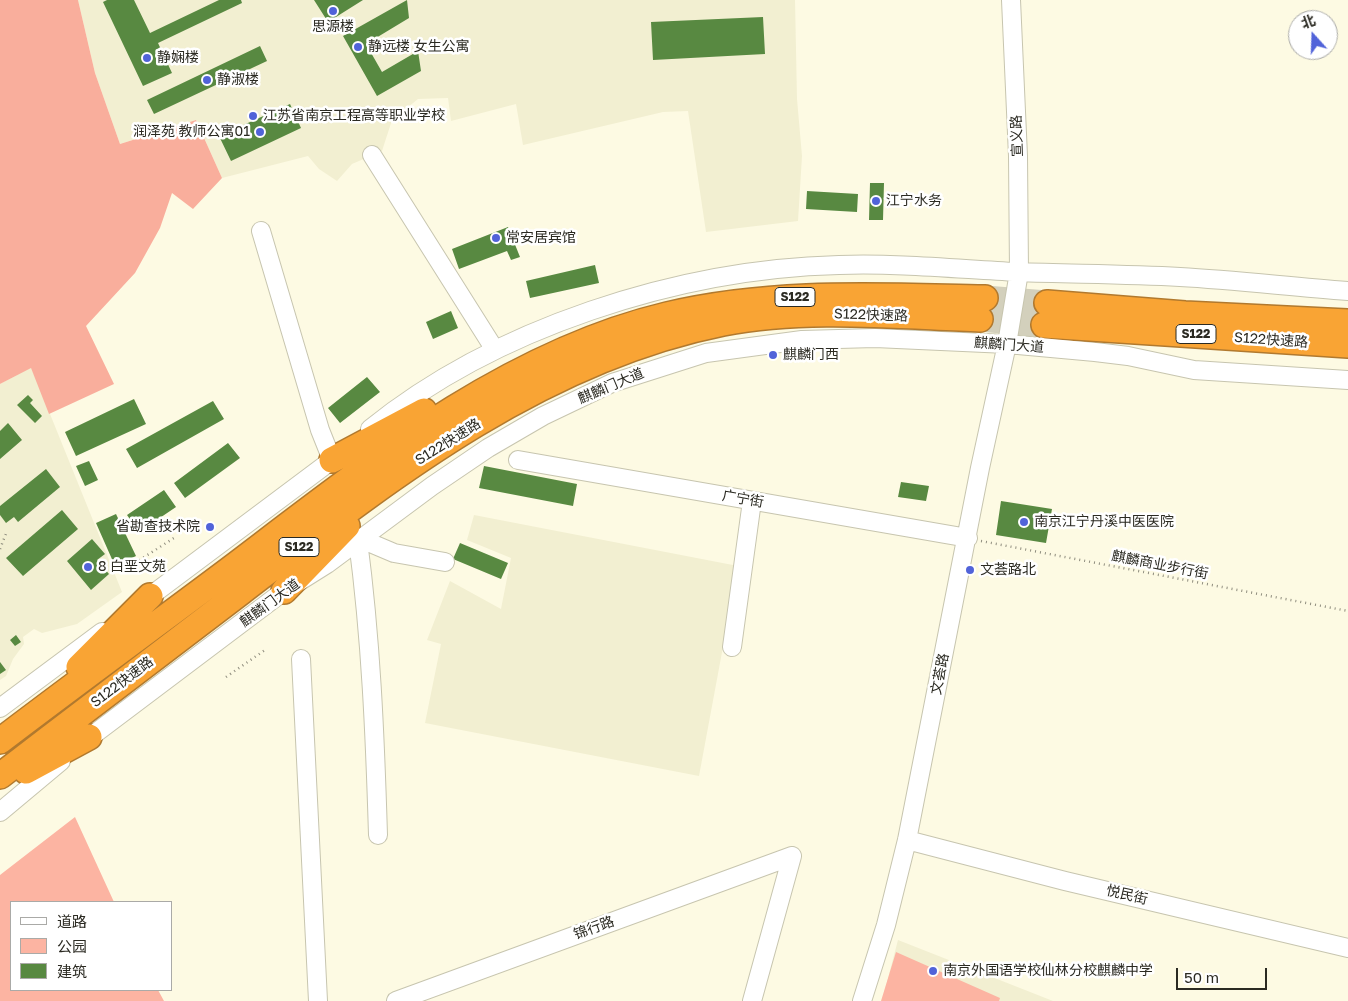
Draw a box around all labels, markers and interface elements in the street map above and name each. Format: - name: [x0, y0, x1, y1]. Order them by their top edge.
- marker: 思源楼: [327, 5, 339, 17]
- north arrow: [1288, 10, 1338, 60]
- text: 北: [1299, 11, 1318, 32]
- place label: 思源楼: [312, 19, 354, 35]
- place label: 静远楼 女生公寓: [368, 39, 469, 55]
- marker: 静远楼 女生公寓: [352, 41, 364, 53]
- place label: 静娴楼: [157, 50, 199, 66]
- marker: 静娴楼: [141, 52, 153, 64]
- place label: 静淑楼: [217, 72, 259, 88]
- marker: 静淑楼: [201, 74, 213, 86]
- place label: 江苏省南京工程高等职业学校: [263, 108, 445, 124]
- marker: 江苏省南京工程高等职业学校: [247, 110, 259, 122]
- street label: 宣义路: [1008, 115, 1026, 157]
- place label: 润泽苑 教师公寓01: [133, 124, 250, 140]
- marker: 润泽苑 教师公寓01: [254, 126, 266, 138]
- place label: 江宁水务: [886, 193, 942, 209]
- marker: 江宁水务: [870, 195, 882, 207]
- place label: 常安居宾馆: [506, 230, 576, 246]
- marker: 常安居宾馆: [490, 232, 502, 244]
- road number: S122: [775, 288, 815, 306]
- street label: S122快速路: [834, 305, 908, 325]
- road number: S122: [1176, 324, 1216, 344]
- street label: S122快速路: [1234, 329, 1308, 351]
- street label: 麒麟门大道: [973, 334, 1045, 356]
- place label: 麒麟门西: [783, 347, 839, 363]
- marker: 麒麟门西: [767, 349, 779, 361]
- street label: 麒麟门大道: [576, 365, 646, 407]
- street label: S122快速路: [412, 415, 484, 469]
- street label: 广宁街: [721, 487, 765, 511]
- place label: 南京江宁丹溪中医医院: [1034, 514, 1174, 530]
- marker: 南京江宁丹溪中医医院: [1018, 516, 1030, 528]
- place label: 省勘查技术院: [116, 519, 200, 535]
- marker: 省勘查技术院: [204, 521, 216, 533]
- road number: S122: [279, 538, 319, 556]
- street label: 麒麟商业步行街: [1110, 547, 1210, 583]
- place label: 8 白垩文苑: [98, 559, 166, 575]
- marker: 8 白垩文苑: [82, 561, 94, 573]
- place label: 文荟路北: [980, 562, 1036, 578]
- marker: 文荟路北: [964, 564, 976, 576]
- street label: 麒麟门大道: [237, 576, 303, 630]
- street label: 文荟路: [928, 652, 952, 696]
- street label: S122快速路: [87, 653, 157, 711]
- street label: 悦民街: [1105, 882, 1149, 908]
- legend: [10, 901, 172, 991]
- text: 道路: [57, 912, 87, 930]
- street label: 锦行路: [571, 913, 617, 943]
- text: 公园: [57, 937, 87, 955]
- scale bar: [1178, 958, 1269, 990]
- text: 建筑: [57, 962, 87, 980]
- place label: 南京外国语学校仙林分校麒麟中学: [943, 963, 1153, 979]
- marker: 南京外国语学校仙林分校麒麟中学: [927, 965, 939, 977]
- text: 50 m: [1184, 968, 1219, 986]

